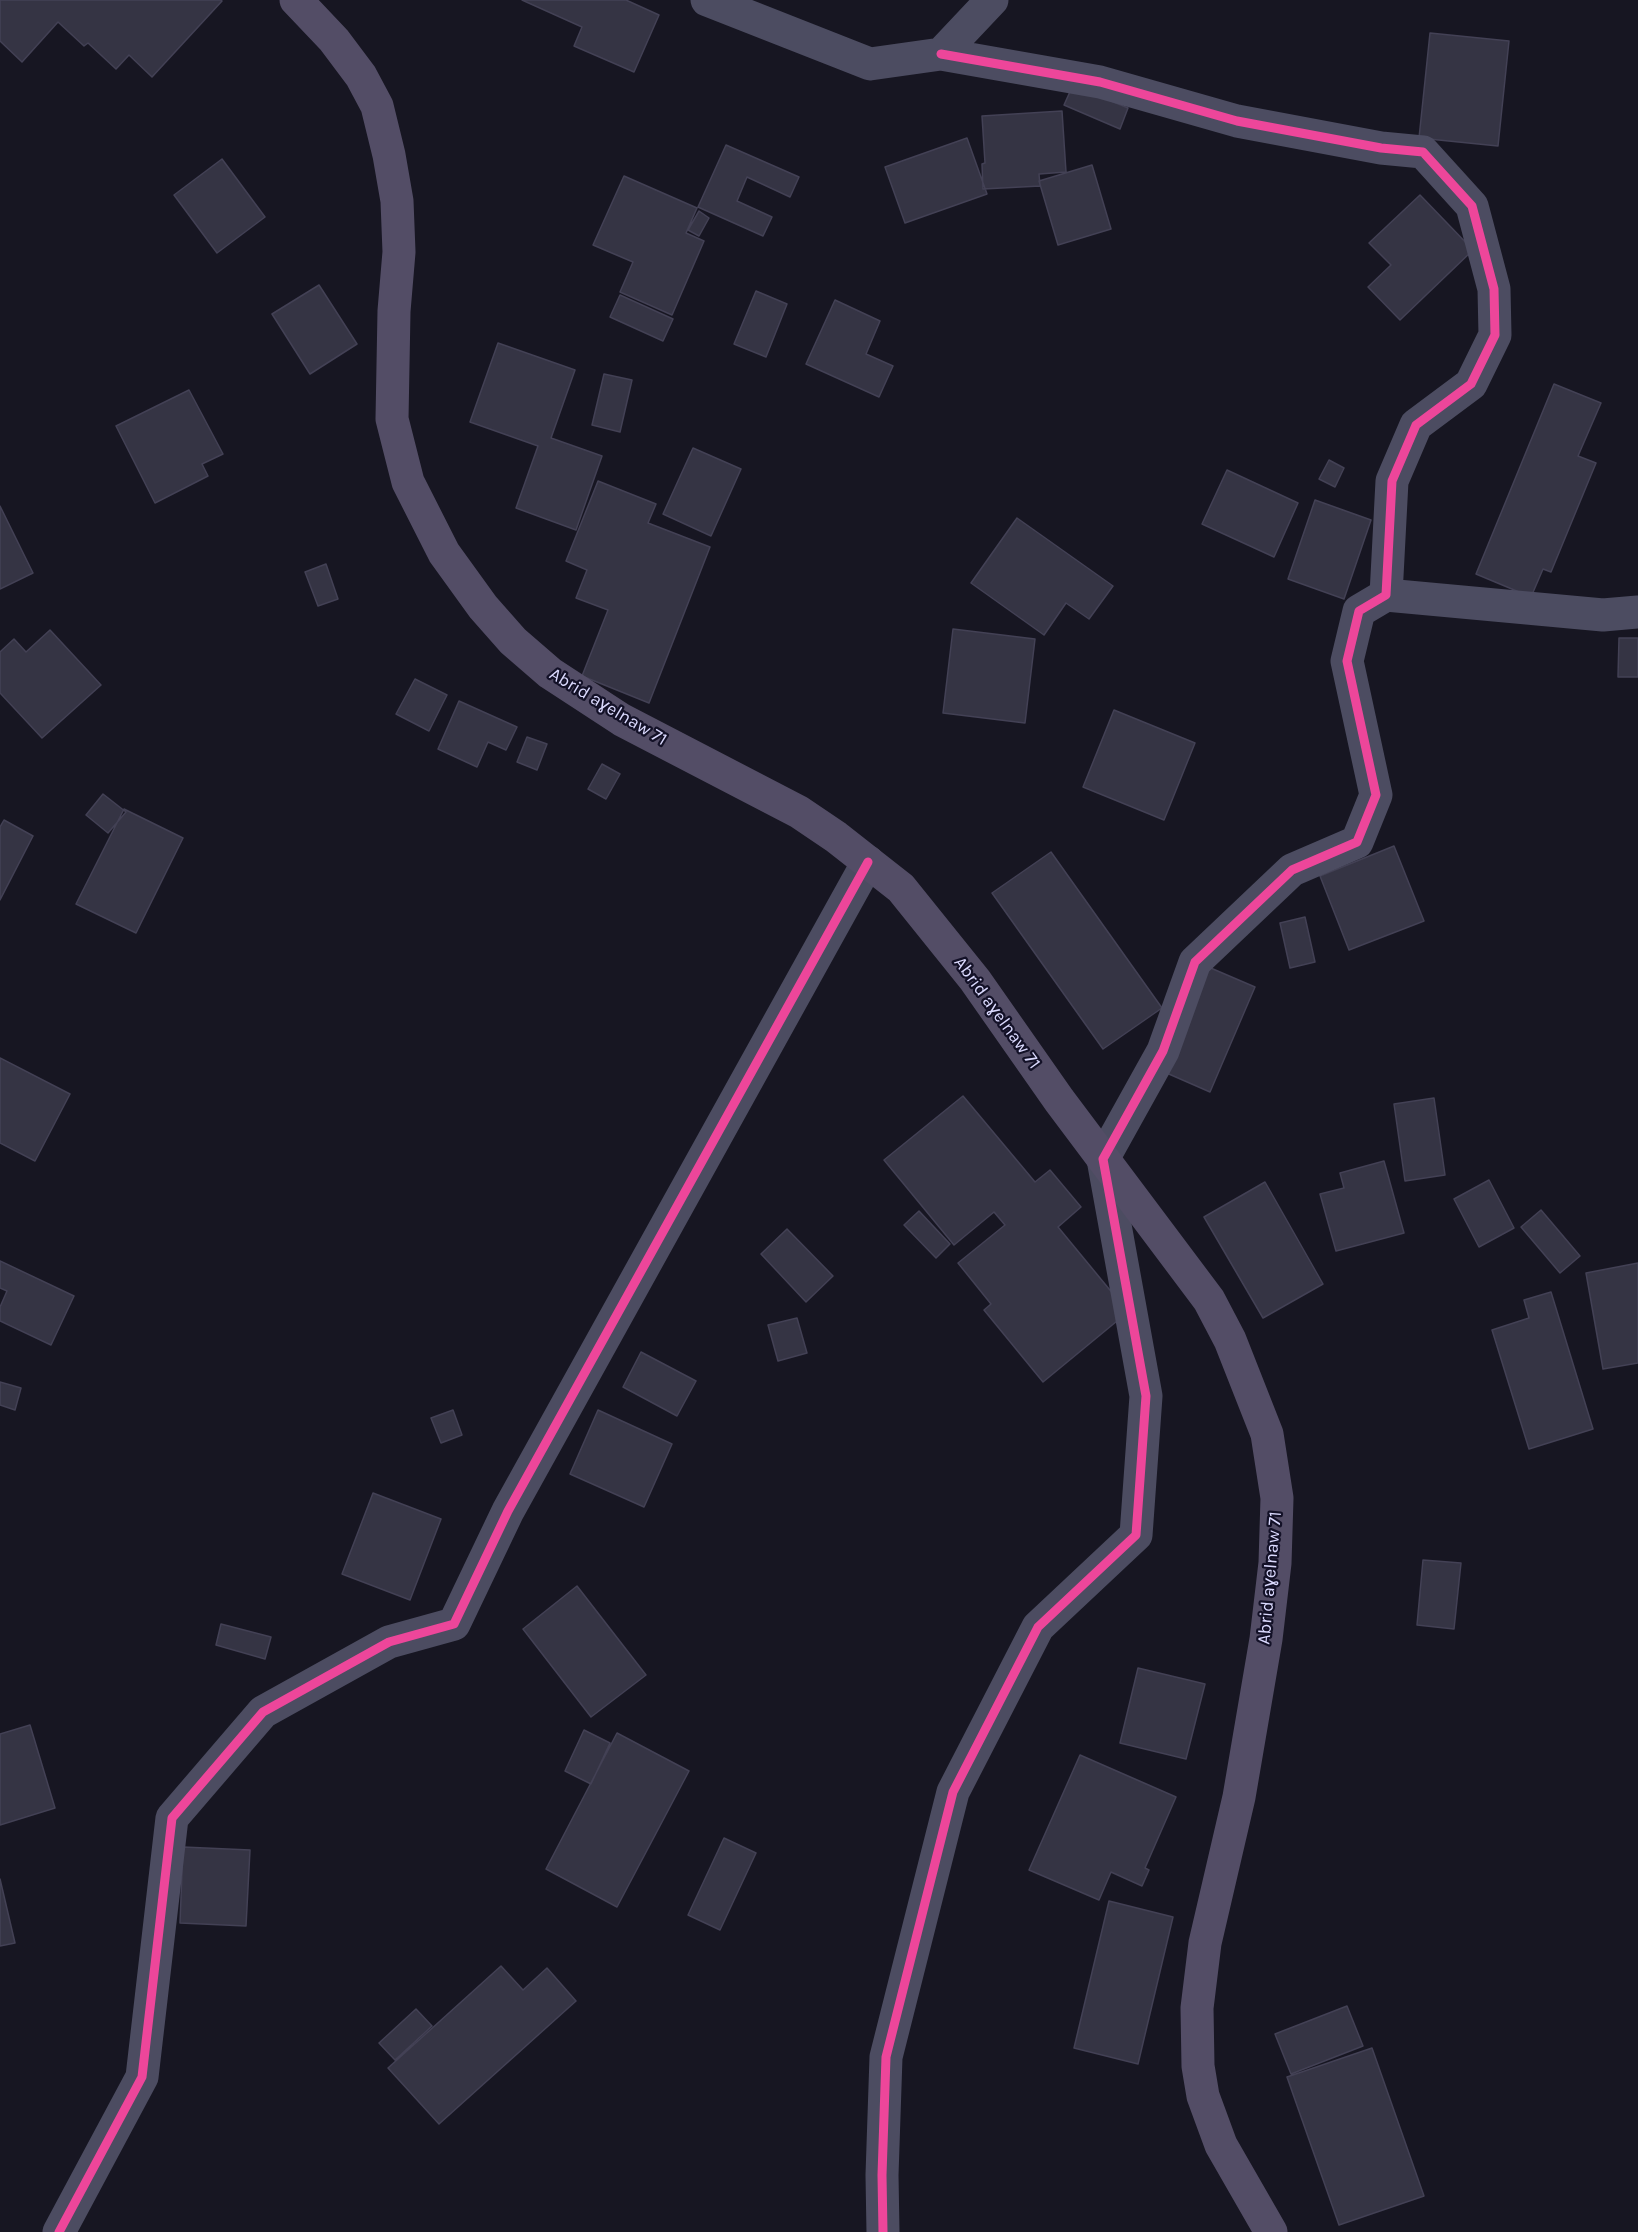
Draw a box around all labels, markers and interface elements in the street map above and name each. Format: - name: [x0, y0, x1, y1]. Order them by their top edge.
- street label: Abrid aɣelnaw 71: [545, 663, 671, 751]
- street label: Abrid aɣelnaw 71: [949, 953, 1045, 1073]
- street label: Abrid aɣelnaw 71: [1253, 1511, 1287, 1645]

